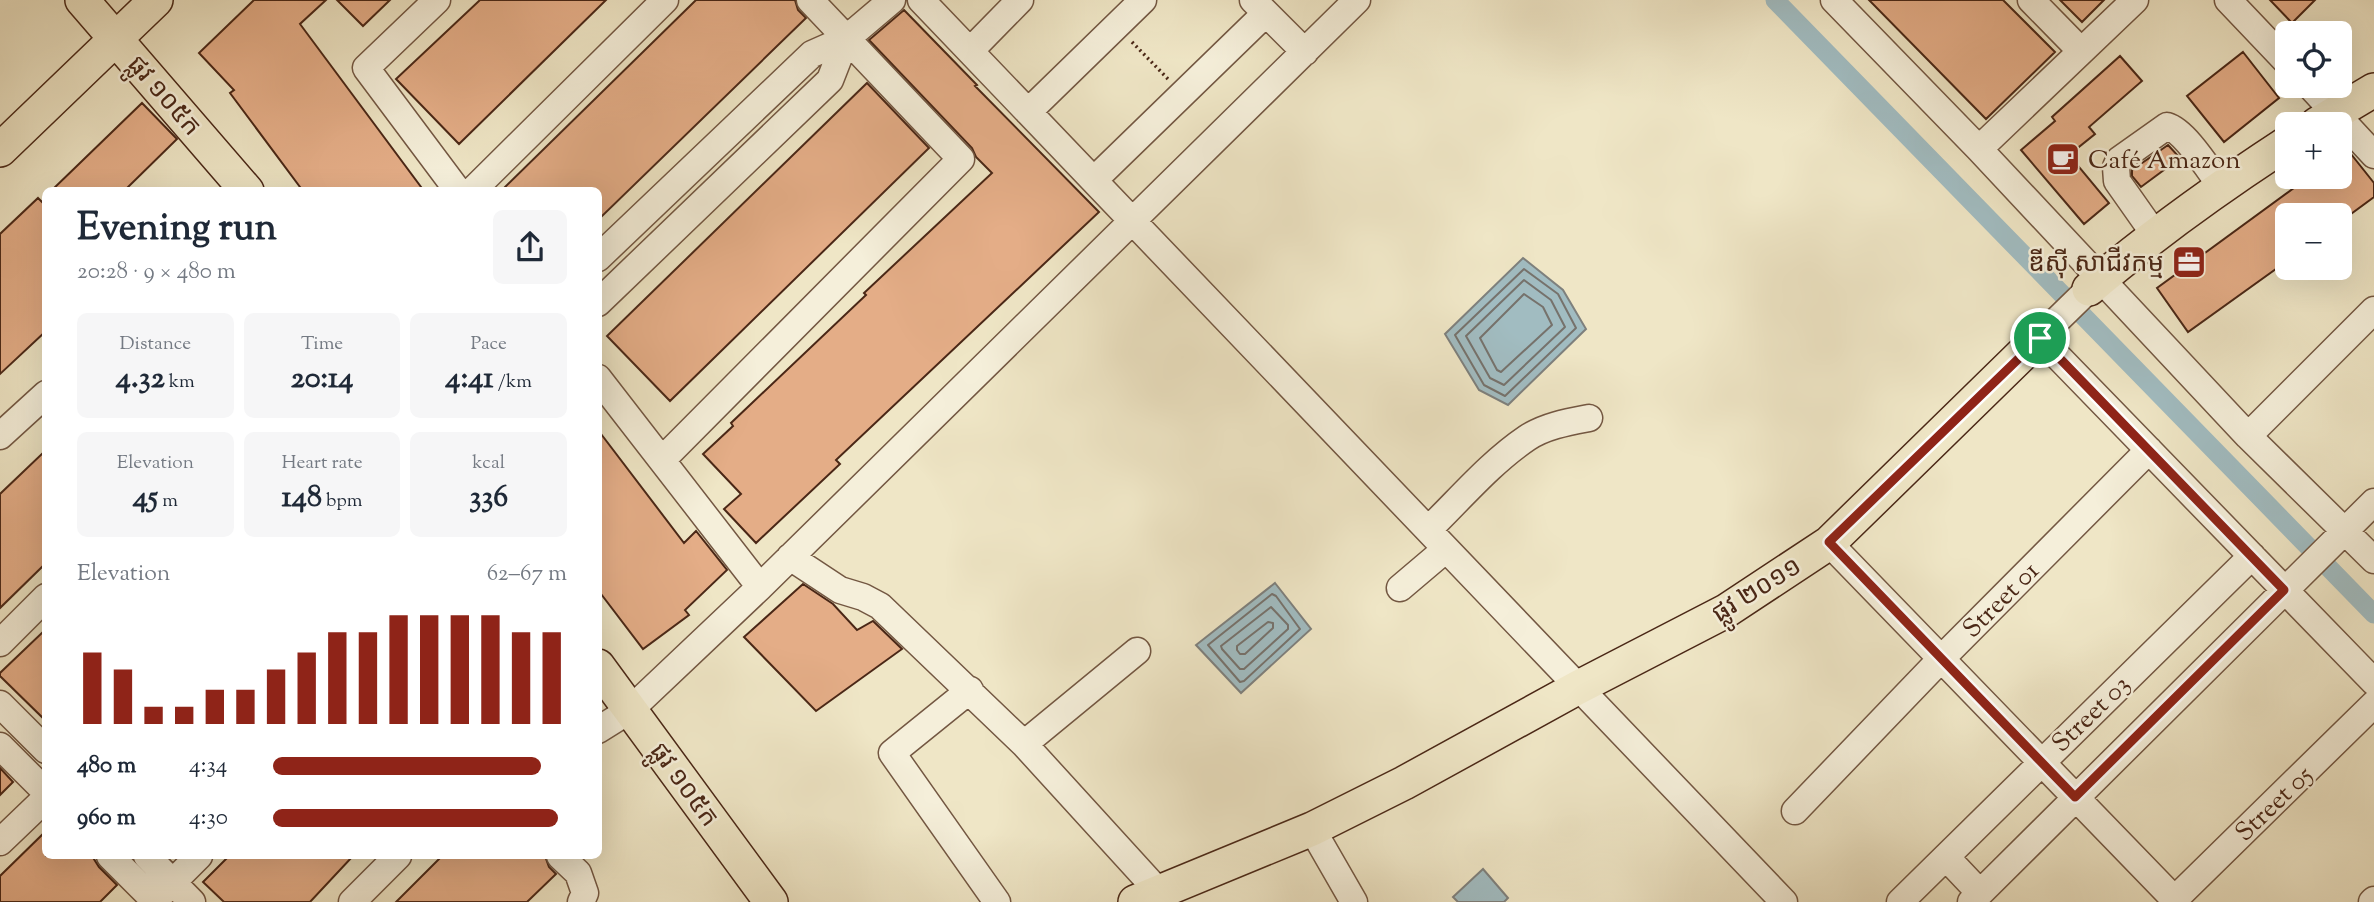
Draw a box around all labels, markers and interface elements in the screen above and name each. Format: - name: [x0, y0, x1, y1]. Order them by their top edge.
- map controls: [2275, 21, 2352, 280]
- button: locate: [2275, 21, 2352, 98]
- street label: ផ្លូវ ១០៥ក: [115, 48, 209, 147]
- button: +: [2275, 112, 2352, 189]
- cafe icon: Café Amazon: [2044, 140, 2082, 178]
- place label: Café Amazon: [2088, 143, 2241, 180]
- text: Evening run: [77, 203, 277, 257]
- button: −: [2275, 203, 2352, 280]
- button: share: [493, 210, 567, 284]
- office icon: ឌីស៊ី សាជីវកម្ម: [2170, 243, 2208, 281]
- place label: ឌីស៊ី សាជីវកម្ម: [2028, 246, 2164, 283]
- text: 20:28 · 9 × 480 m: [77, 256, 236, 289]
- pin: [2010, 308, 2070, 368]
- icon: arrive: [2021, 319, 2059, 357]
- text: Distance: [120, 331, 191, 358]
- text: Time: [301, 331, 343, 358]
- text: Pace: [470, 331, 507, 358]
- text: 4.32: [116, 358, 165, 401]
- text: 20:14: [291, 358, 353, 401]
- text: 4:41: [445, 358, 494, 401]
- text: km: [165, 369, 195, 396]
- text: /km: [494, 369, 532, 396]
- text: Elevation: [117, 450, 194, 477]
- text: Heart rate: [281, 450, 363, 477]
- text: kcal: [472, 450, 505, 477]
- text: 45: [133, 477, 158, 520]
- text: 148: [282, 477, 322, 520]
- text: 336: [469, 477, 508, 520]
- text: m: [158, 488, 178, 515]
- text: bpm: [322, 488, 362, 515]
- street label: ផ្លូវ ២០១១: [1705, 549, 1811, 635]
- street label: Street 01: [1955, 554, 2049, 647]
- text: Elevation: [77, 558, 170, 591]
- text: 62–67 m: [487, 558, 567, 591]
- street label: Street 03: [2044, 668, 2139, 762]
- street label: ផ្លូវ ១០៥ក: [637, 736, 726, 837]
- text: 480 m: [77, 750, 136, 783]
- text: 4:34: [189, 750, 227, 783]
- street label: Street 05: [2228, 758, 2322, 851]
- text: 960 m: [77, 802, 136, 835]
- text: 4:30: [189, 802, 228, 835]

